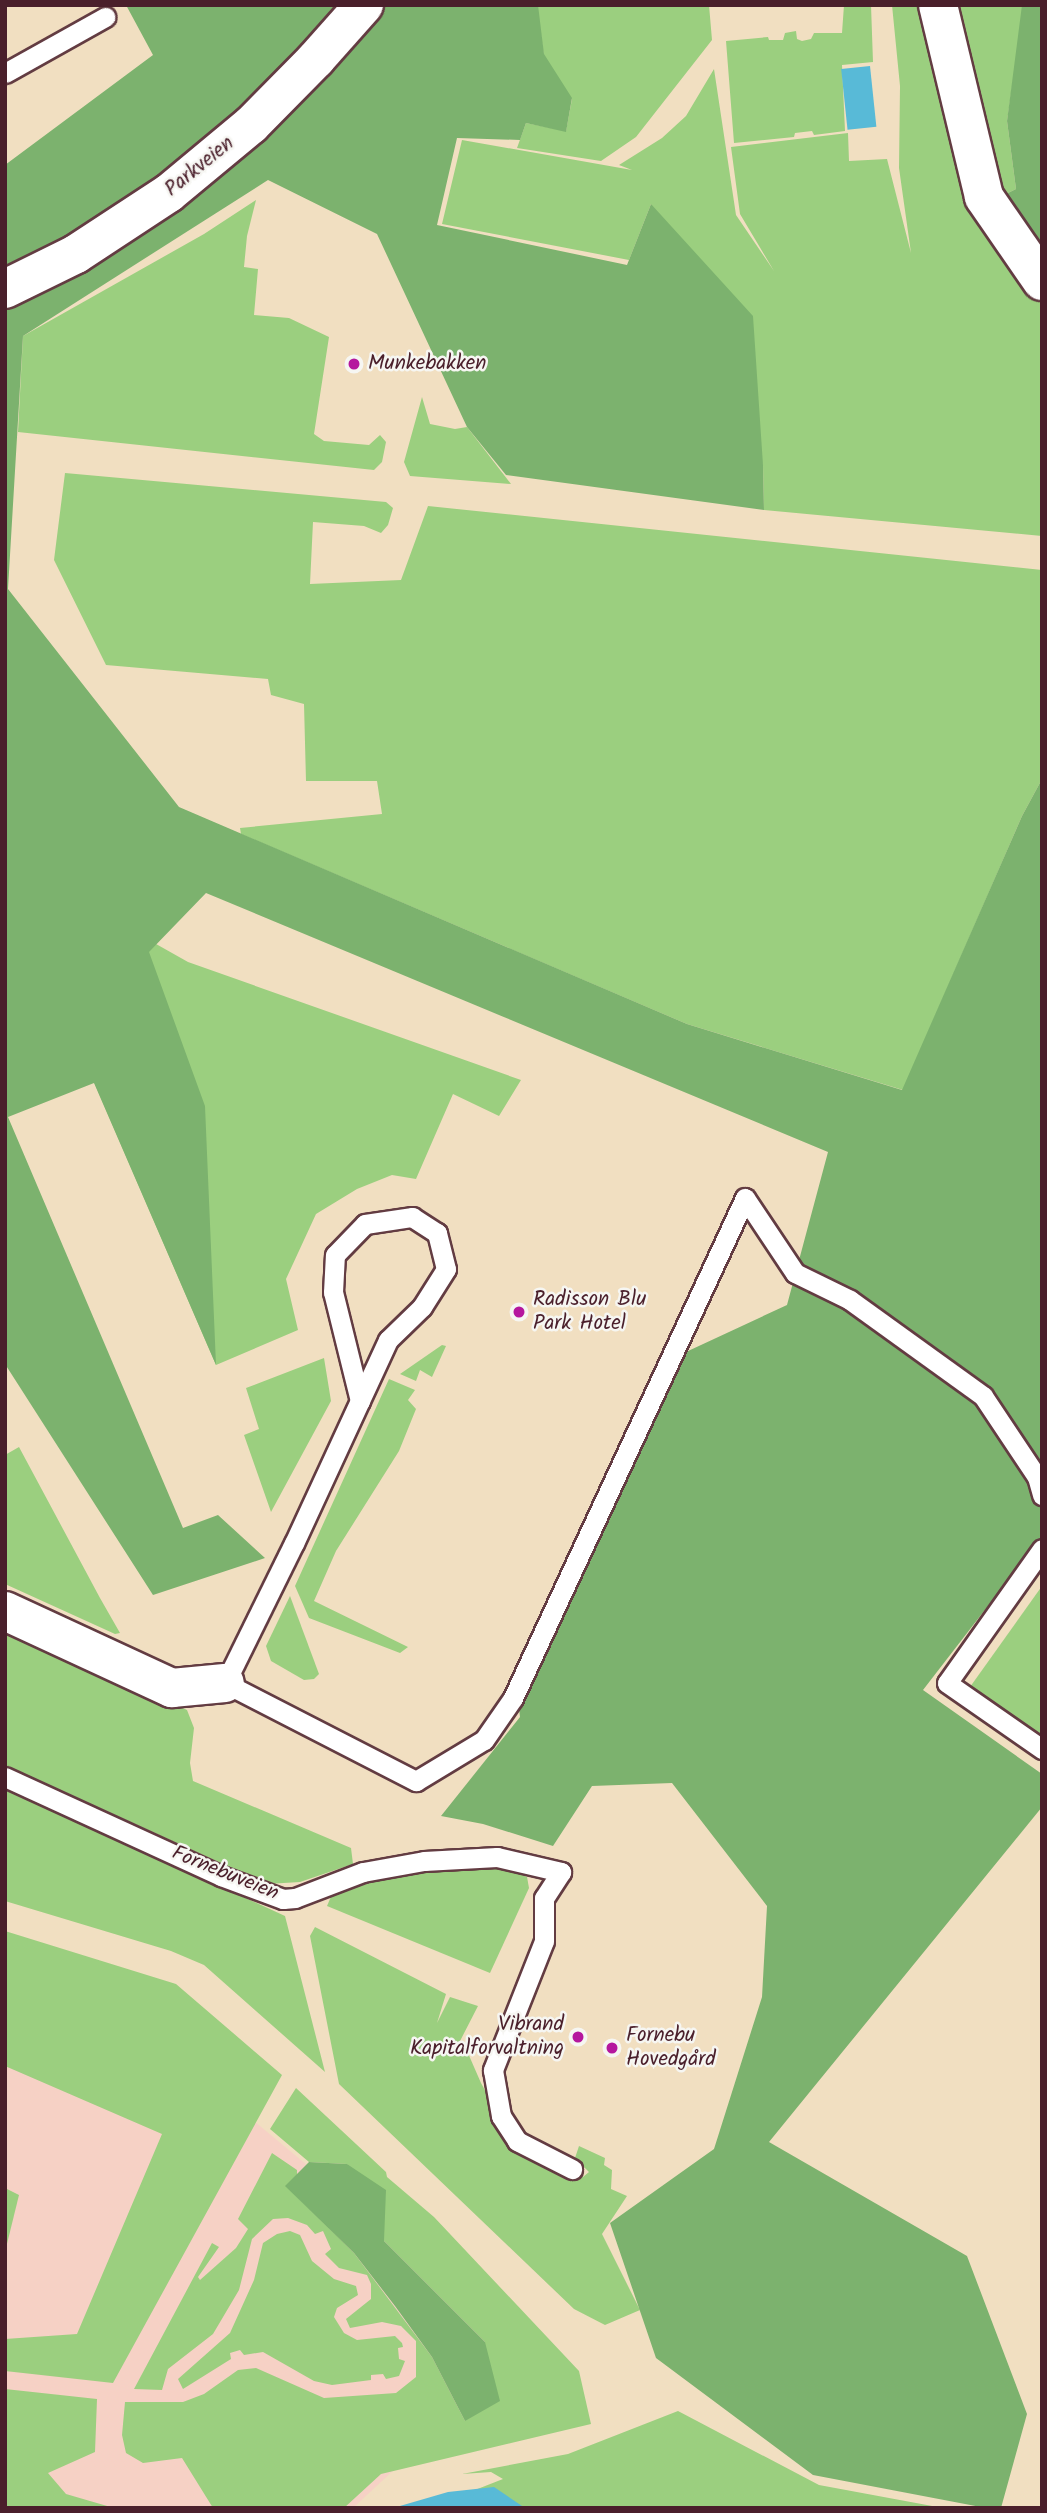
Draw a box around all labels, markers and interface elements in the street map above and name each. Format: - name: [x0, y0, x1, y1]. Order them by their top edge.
- street label: Parkveien: [160, 131, 240, 203]
- place label: Munkebakken: [368, 351, 486, 377]
- marker: Munkebakken: [346, 356, 362, 372]
- place label: Radisson Blu Park Hotel: [533, 1287, 646, 1337]
- marker: Radisson Blu Park Hotel: [511, 1304, 527, 1320]
- street label: Fornebuveien: [168, 1841, 282, 1907]
- place label: Vibrand Kapitalforvaltning: [410, 2012, 564, 2062]
- place label: Fornebu Hovedgård: [626, 2023, 716, 2073]
- marker: Vibrand Kapitalforvaltning: [570, 2029, 586, 2045]
- marker: Fornebu Hovedgård: [604, 2040, 620, 2056]

